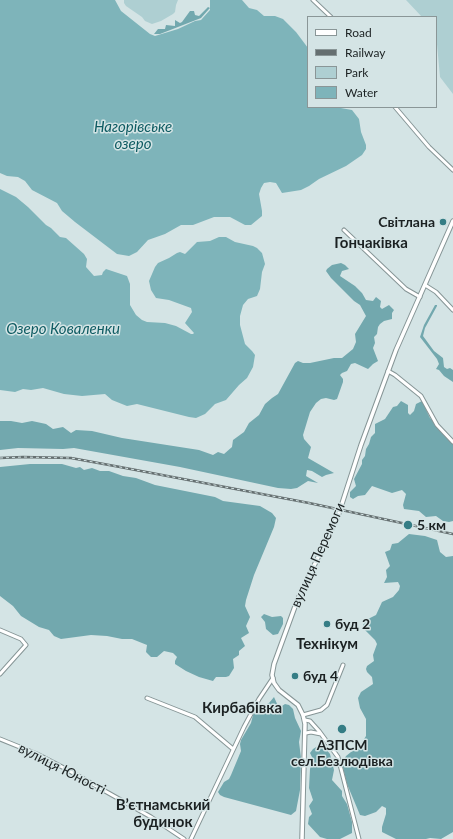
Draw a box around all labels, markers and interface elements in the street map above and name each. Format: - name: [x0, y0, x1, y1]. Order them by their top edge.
- legend: [307, 16, 437, 108]
- text: Road: [345, 25, 372, 40]
- text: Railway: [345, 45, 385, 60]
- text: Park: [345, 65, 368, 80]
- text: Water: [345, 85, 378, 100]
- water label: Нагорівське озеро: [94, 118, 172, 153]
- place label: Світлана: [378, 214, 435, 230]
- marker: Світлана: [438, 217, 448, 227]
- district label: Гончаківка: [334, 234, 408, 252]
- water label: Озеро Коваленки: [6, 320, 120, 338]
- street label: вулиця Перемоги: [287, 500, 349, 610]
- place label: 5 км: [417, 517, 446, 533]
- marker: 5 км: [402, 519, 414, 531]
- place label: буд 2: [335, 616, 370, 632]
- marker: буд 2: [322, 619, 332, 629]
- district label: Технікум: [296, 635, 358, 653]
- place label: буд 4: [303, 668, 338, 684]
- marker: буд 4: [290, 671, 300, 681]
- district label: Кирбабівка: [202, 699, 282, 717]
- marker: АЗПСМ сел.Безлюдівка: [336, 723, 348, 735]
- place label: АЗПСМ сел.Безлюдівка: [291, 737, 393, 770]
- street label: вулиця Юності: [15, 740, 109, 798]
- district label: В’єтнамський будинок: [116, 796, 210, 831]

